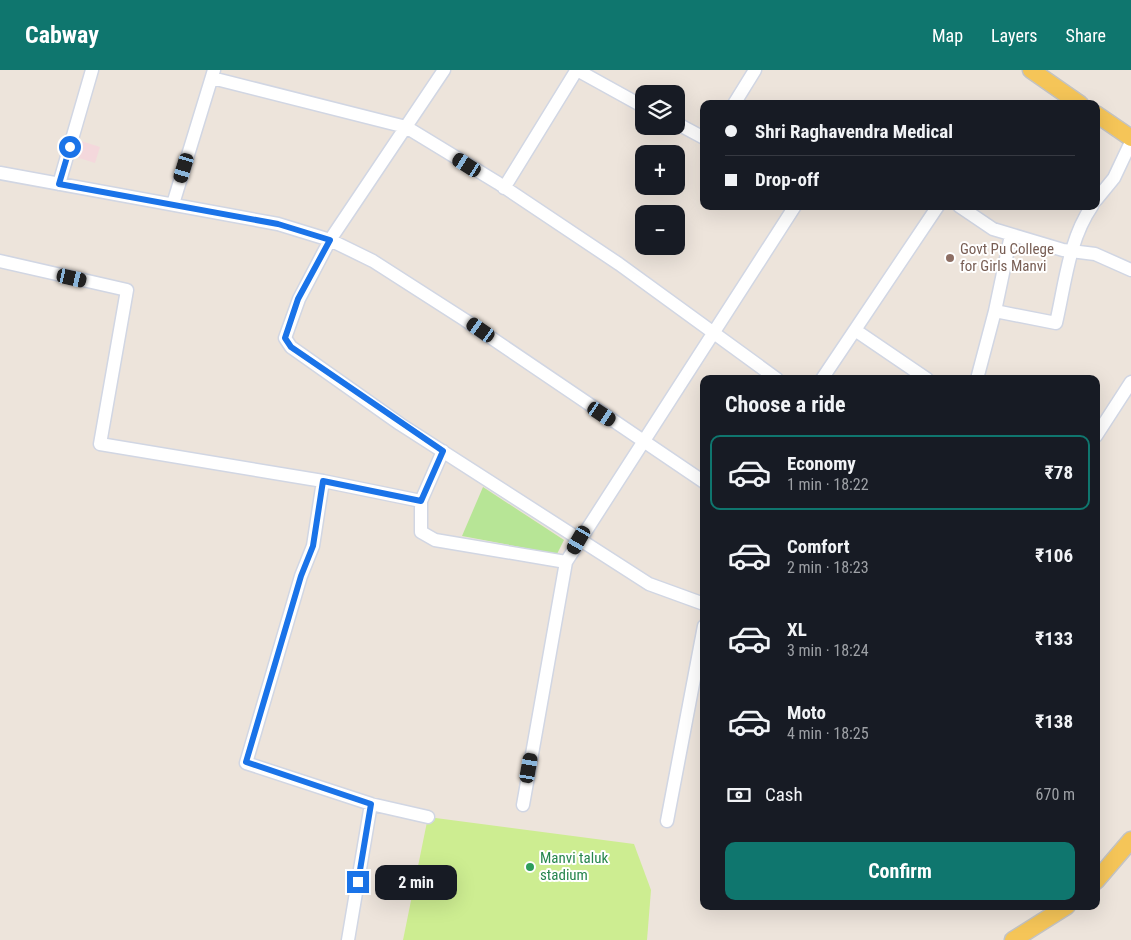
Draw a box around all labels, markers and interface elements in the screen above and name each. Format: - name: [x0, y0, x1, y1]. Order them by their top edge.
- text: Cabway: [25, 21, 99, 49]
- text: Map: [932, 25, 963, 46]
- text: Layers: [991, 25, 1038, 46]
- text: Share: [1066, 25, 1106, 46]
- map controls: [635, 85, 685, 255]
- button: layers: [635, 85, 685, 135]
- text: Shri Raghavendra Medical: [755, 120, 953, 143]
- route start: [59, 136, 81, 158]
- button: +: [635, 145, 685, 195]
- car: [172, 151, 195, 185]
- car: [450, 151, 483, 179]
- text: Drop-off: [755, 168, 819, 191]
- button: −: [635, 205, 685, 255]
- place label: Govt Pu College for Girls Manvi: [960, 240, 1054, 275]
- marker: Govt Pu College for Girls Manvi: [944, 252, 956, 264]
- car: [55, 267, 88, 289]
- car: [464, 315, 497, 345]
- text: Choose a ride: [725, 392, 846, 417]
- car: [585, 399, 618, 429]
- icon: car: [727, 450, 772, 495]
- text: Economy: [787, 452, 856, 475]
- text: ₹78: [1045, 461, 1073, 484]
- text: 1 min · 18:22: [787, 475, 869, 494]
- car: [565, 523, 592, 557]
- icon: car: [727, 533, 772, 578]
- text: Comfort: [787, 535, 850, 558]
- text: ₹106: [1035, 544, 1073, 567]
- text: 2 min · 18:23: [787, 558, 869, 577]
- icon: car: [727, 616, 772, 661]
- text: XL: [787, 618, 807, 641]
- text: ₹133: [1035, 627, 1073, 650]
- text: 3 min · 18:24: [787, 641, 869, 660]
- icon: car: [727, 699, 772, 744]
- text: Moto: [787, 701, 826, 724]
- text: ₹138: [1035, 710, 1073, 733]
- text: 4 min · 18:25: [787, 724, 869, 743]
- car: [519, 752, 538, 784]
- icon: cash: [725, 781, 753, 809]
- text: Cash: [765, 783, 803, 806]
- text: 670 m: [1036, 785, 1075, 804]
- button: Confirm: [725, 842, 1075, 900]
- place label: Manvi taluk stadium: [540, 849, 608, 884]
- marker: Manvi taluk stadium: [524, 861, 536, 873]
- callout: 2 min: [376, 864, 458, 900]
- route end: [347, 871, 369, 893]
- text: 2 min: [398, 873, 434, 892]

